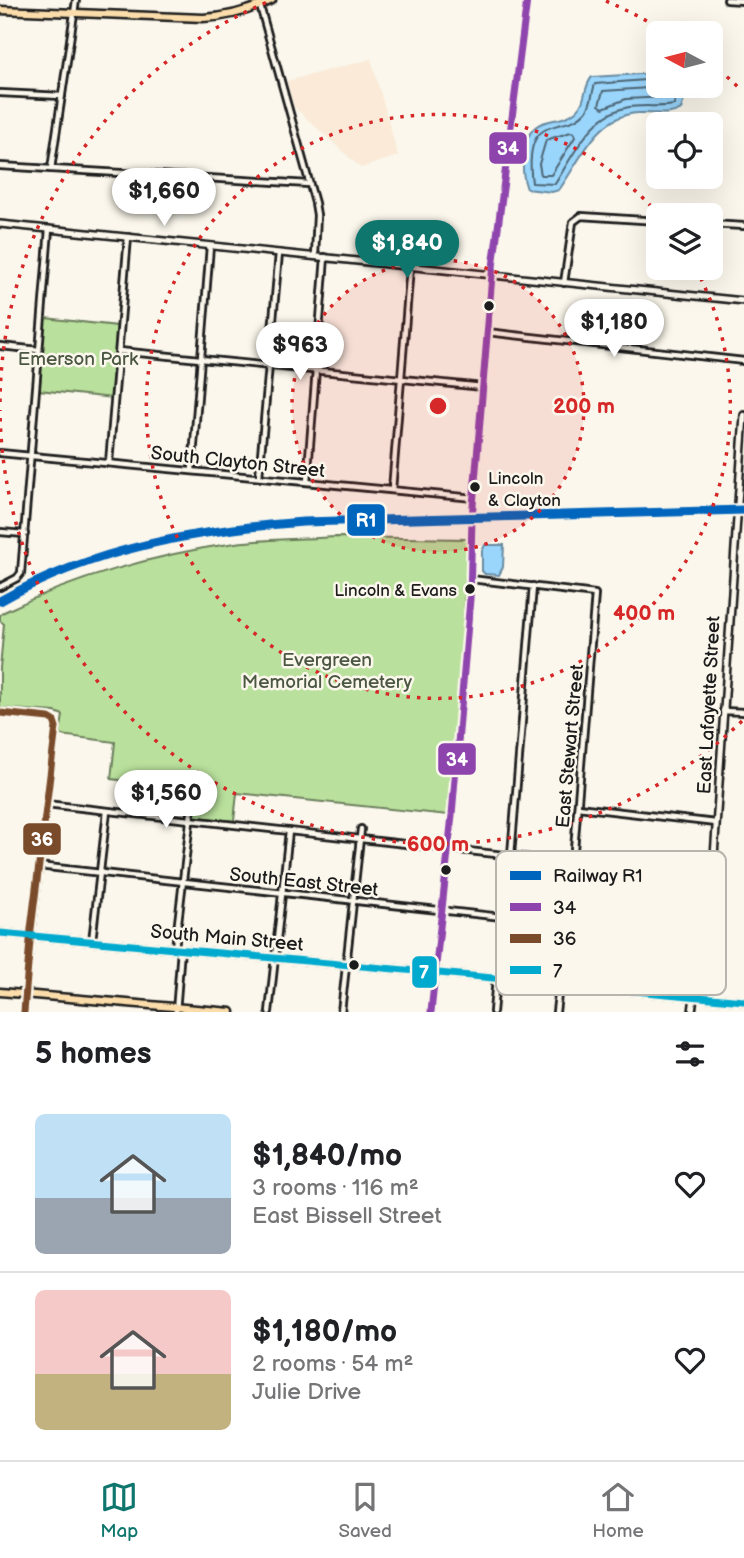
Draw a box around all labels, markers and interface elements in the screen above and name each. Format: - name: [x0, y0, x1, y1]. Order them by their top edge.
- north arrow: [646, 21, 723, 98]
- map controls: [646, 21, 723, 280]
- button: locate: [646, 112, 723, 189]
- line badge: 34: [488, 131, 528, 165]
- text: 34: [497, 138, 519, 161]
- pin: $1,660: [107, 168, 221, 228]
- text: $1,660: [128, 177, 200, 205]
- button: layers: [646, 203, 723, 280]
- pin: $1,840: [350, 220, 464, 280]
- text: $1,840: [371, 229, 443, 257]
- unlabelled marker: [482, 299, 496, 313]
- pin: $1,180: [557, 300, 671, 359]
- text: $1,180: [580, 308, 648, 336]
- pin: $963: [259, 322, 341, 382]
- text: $963: [272, 331, 328, 359]
- park label: Emerson Park: [18, 348, 139, 371]
- centre of rings: [426, 394, 450, 418]
- text: 200 m: [553, 394, 615, 419]
- street label: South Clayton Street: [150, 442, 326, 483]
- place label: Lincoln & Clayton: [488, 469, 561, 511]
- marker: Lincoln & Clayton: [468, 480, 482, 494]
- line badge: R1: [346, 503, 386, 537]
- text: R1: [355, 510, 377, 533]
- place label: Lincoln & Evans: [334, 581, 457, 601]
- marker: Lincoln & Evans: [463, 582, 477, 596]
- text: 400 m: [613, 601, 675, 626]
- street label: East Lafayette Street: [693, 615, 726, 795]
- park label: Evergreen Memorial Cemetery: [242, 649, 413, 694]
- street label: East Stewart Street: [552, 663, 589, 829]
- line badge: 34: [437, 742, 477, 776]
- text: 34: [446, 749, 468, 772]
- pin: $1,560: [109, 770, 223, 830]
- text: $1,560: [130, 779, 202, 807]
- line badge: 36: [22, 822, 62, 856]
- text: 36: [31, 829, 53, 852]
- text: 600 m: [407, 832, 469, 857]
- legend: [496, 851, 726, 995]
- street label: South East Street: [228, 863, 380, 902]
- unlabelled marker: [439, 863, 453, 877]
- text: Railway R1: [553, 865, 643, 888]
- text: 34: [553, 897, 577, 920]
- street label: South Main Street: [149, 920, 304, 957]
- text: 36: [553, 928, 576, 951]
- line badge: 7: [411, 955, 438, 989]
- unlabelled marker: [347, 958, 361, 972]
- text: 7: [553, 960, 563, 983]
- text: 7: [419, 962, 430, 985]
- icon: filters: [671, 1035, 709, 1073]
- text: 5 homes: [35, 1036, 152, 1072]
- text: $1,840/mo: [252, 1138, 402, 1174]
- icon: home: [91, 1142, 175, 1226]
- icon: heart: [671, 1165, 709, 1203]
- text: 3 rooms · 116 m²: [252, 1174, 419, 1202]
- text: East Bissell Street: [252, 1202, 442, 1230]
- text: $1,180/mo: [252, 1314, 397, 1350]
- icon: home: [91, 1318, 175, 1402]
- icon: heart: [671, 1341, 709, 1379]
- text: 2 rooms · 54 m²: [252, 1350, 414, 1378]
- text: Julie Drive: [252, 1378, 361, 1406]
- tab: Map: [100, 1478, 138, 1543]
- tab: Saved: [339, 1478, 392, 1543]
- tab: Home: [592, 1478, 644, 1543]

